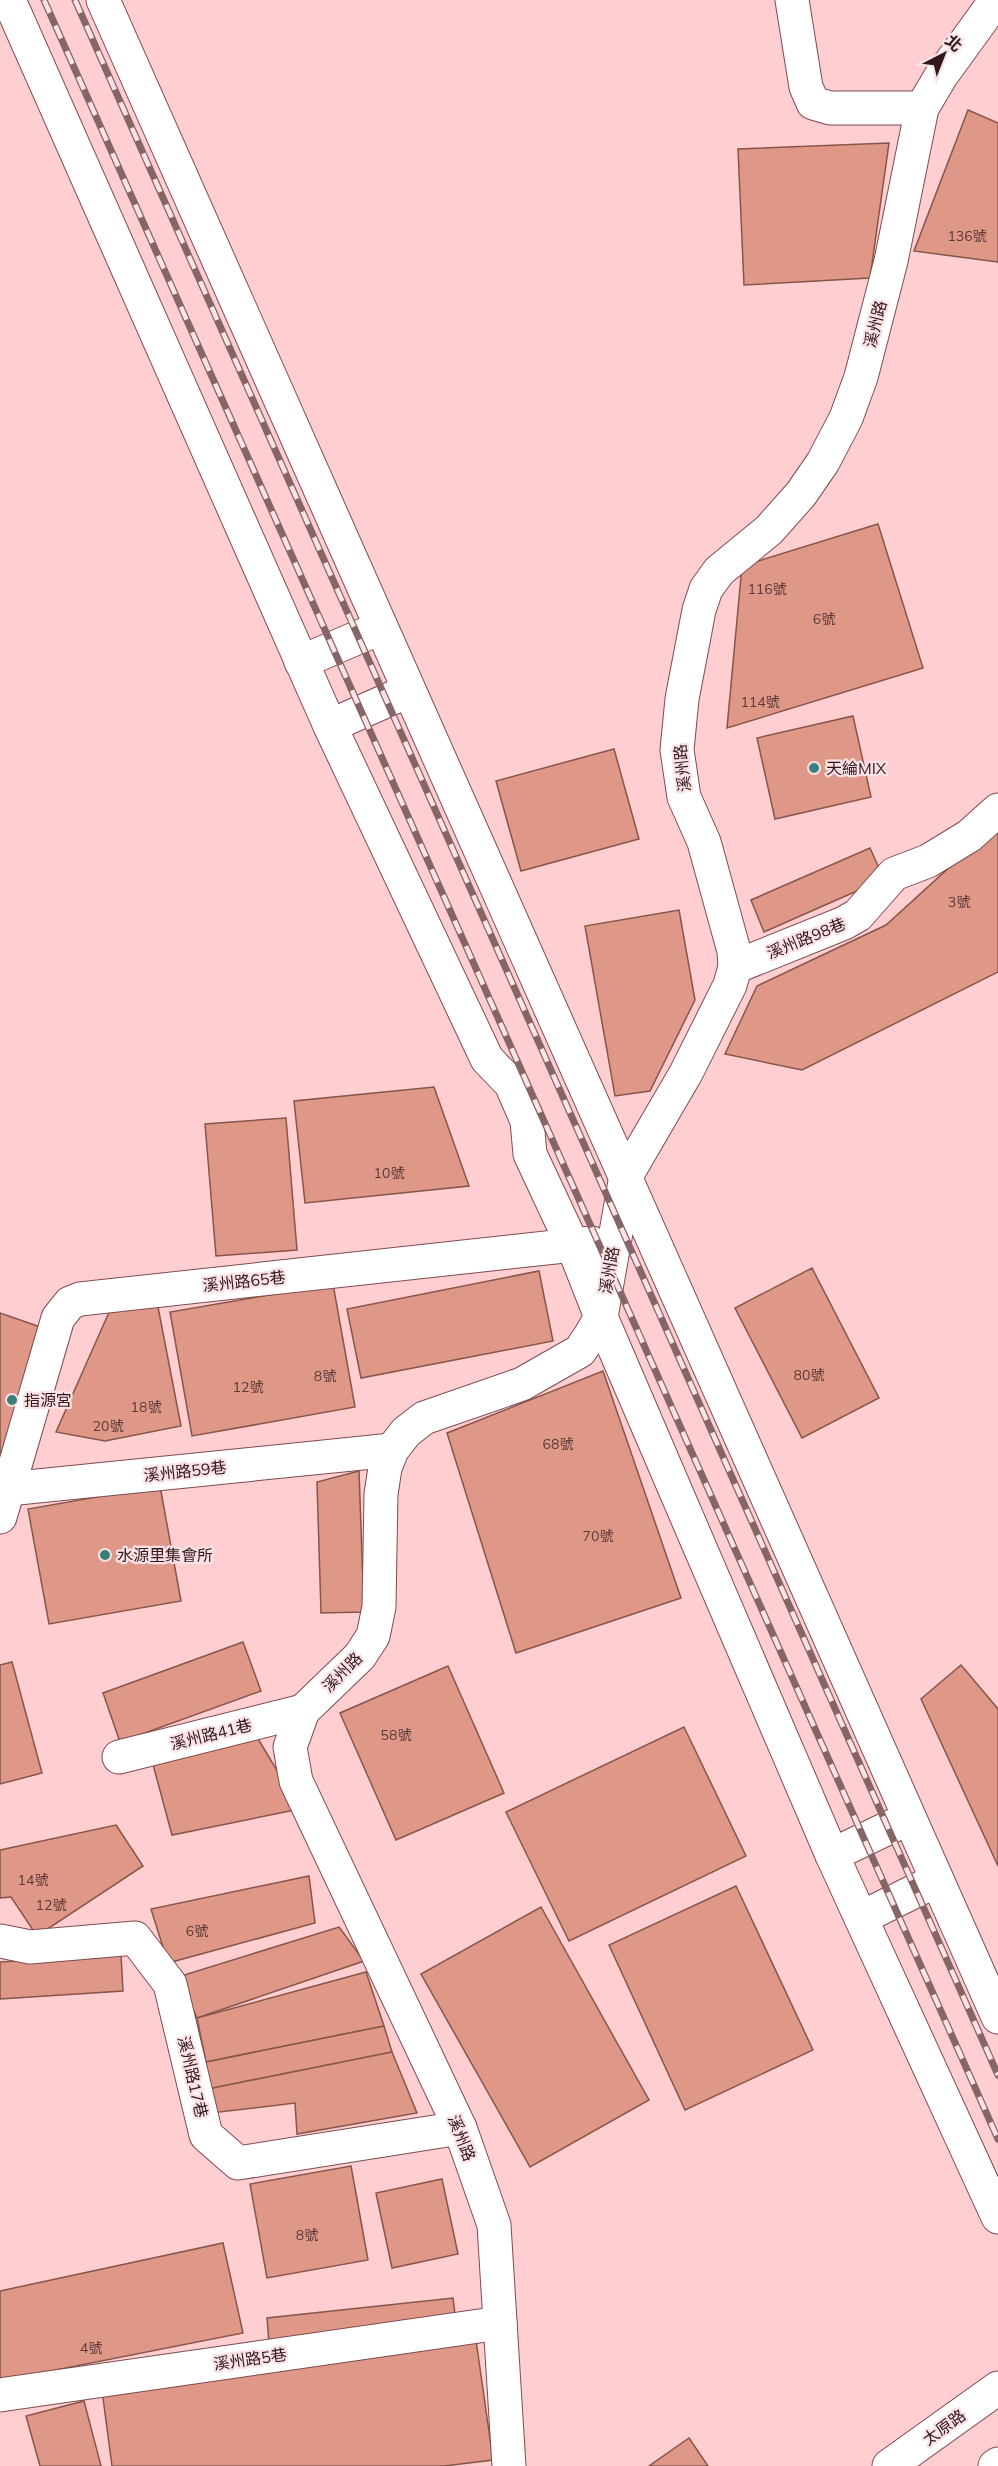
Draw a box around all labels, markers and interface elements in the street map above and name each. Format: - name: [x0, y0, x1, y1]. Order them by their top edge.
- north arrow: [914, 24, 974, 84]
- text: 北: [941, 30, 967, 56]
- house number: 136號: [947, 227, 987, 245]
- street label: 溪州路: [859, 298, 891, 350]
- house number: 116號: [747, 580, 787, 598]
- house number: 6號: [813, 610, 835, 628]
- house number: 114號: [740, 693, 780, 711]
- street label: 溪州路: [670, 743, 694, 793]
- place label: 天綸MIX: [826, 758, 887, 778]
- marker: 天綸MIX: [807, 761, 821, 775]
- house number: 3號: [948, 893, 970, 911]
- street label: 溪州路98巷: [764, 913, 848, 963]
- house number: 10號: [374, 1164, 404, 1182]
- street label: 溪州路: [595, 1245, 623, 1295]
- street label: 溪州路65巷: [202, 1267, 286, 1295]
- house number: 80號: [794, 1366, 824, 1384]
- house number: 8號: [314, 1367, 336, 1385]
- house number: 12號: [233, 1378, 263, 1396]
- place label: 指源宮: [24, 1390, 72, 1410]
- marker: 指源宮: [5, 1393, 19, 1407]
- house number: 18號: [131, 1398, 161, 1416]
- house number: 20號: [93, 1417, 123, 1435]
- house number: 68號: [543, 1435, 573, 1453]
- street label: 溪州路59巷: [143, 1457, 227, 1485]
- house number: 70號: [583, 1527, 613, 1545]
- place label: 水源里集會所: [117, 1545, 213, 1565]
- marker: 水源里集會所: [98, 1548, 112, 1562]
- street label: 溪州路: [318, 1648, 366, 1696]
- street label: 溪州路41巷: [168, 1714, 254, 1754]
- house number: 58號: [381, 1726, 411, 1744]
- house number: 14號: [18, 1871, 48, 1889]
- house number: 12號: [36, 1896, 66, 1914]
- house number: 6號: [186, 1922, 208, 1940]
- street label: 溪州路17巷: [174, 2034, 212, 2120]
- street label: 溪州路: [444, 2112, 480, 2164]
- house number: 8號: [296, 2226, 318, 2244]
- house number: 4號: [80, 2339, 102, 2357]
- street label: 溪州路5巷: [212, 2344, 288, 2374]
- street label: 太原路: [919, 2405, 969, 2449]

